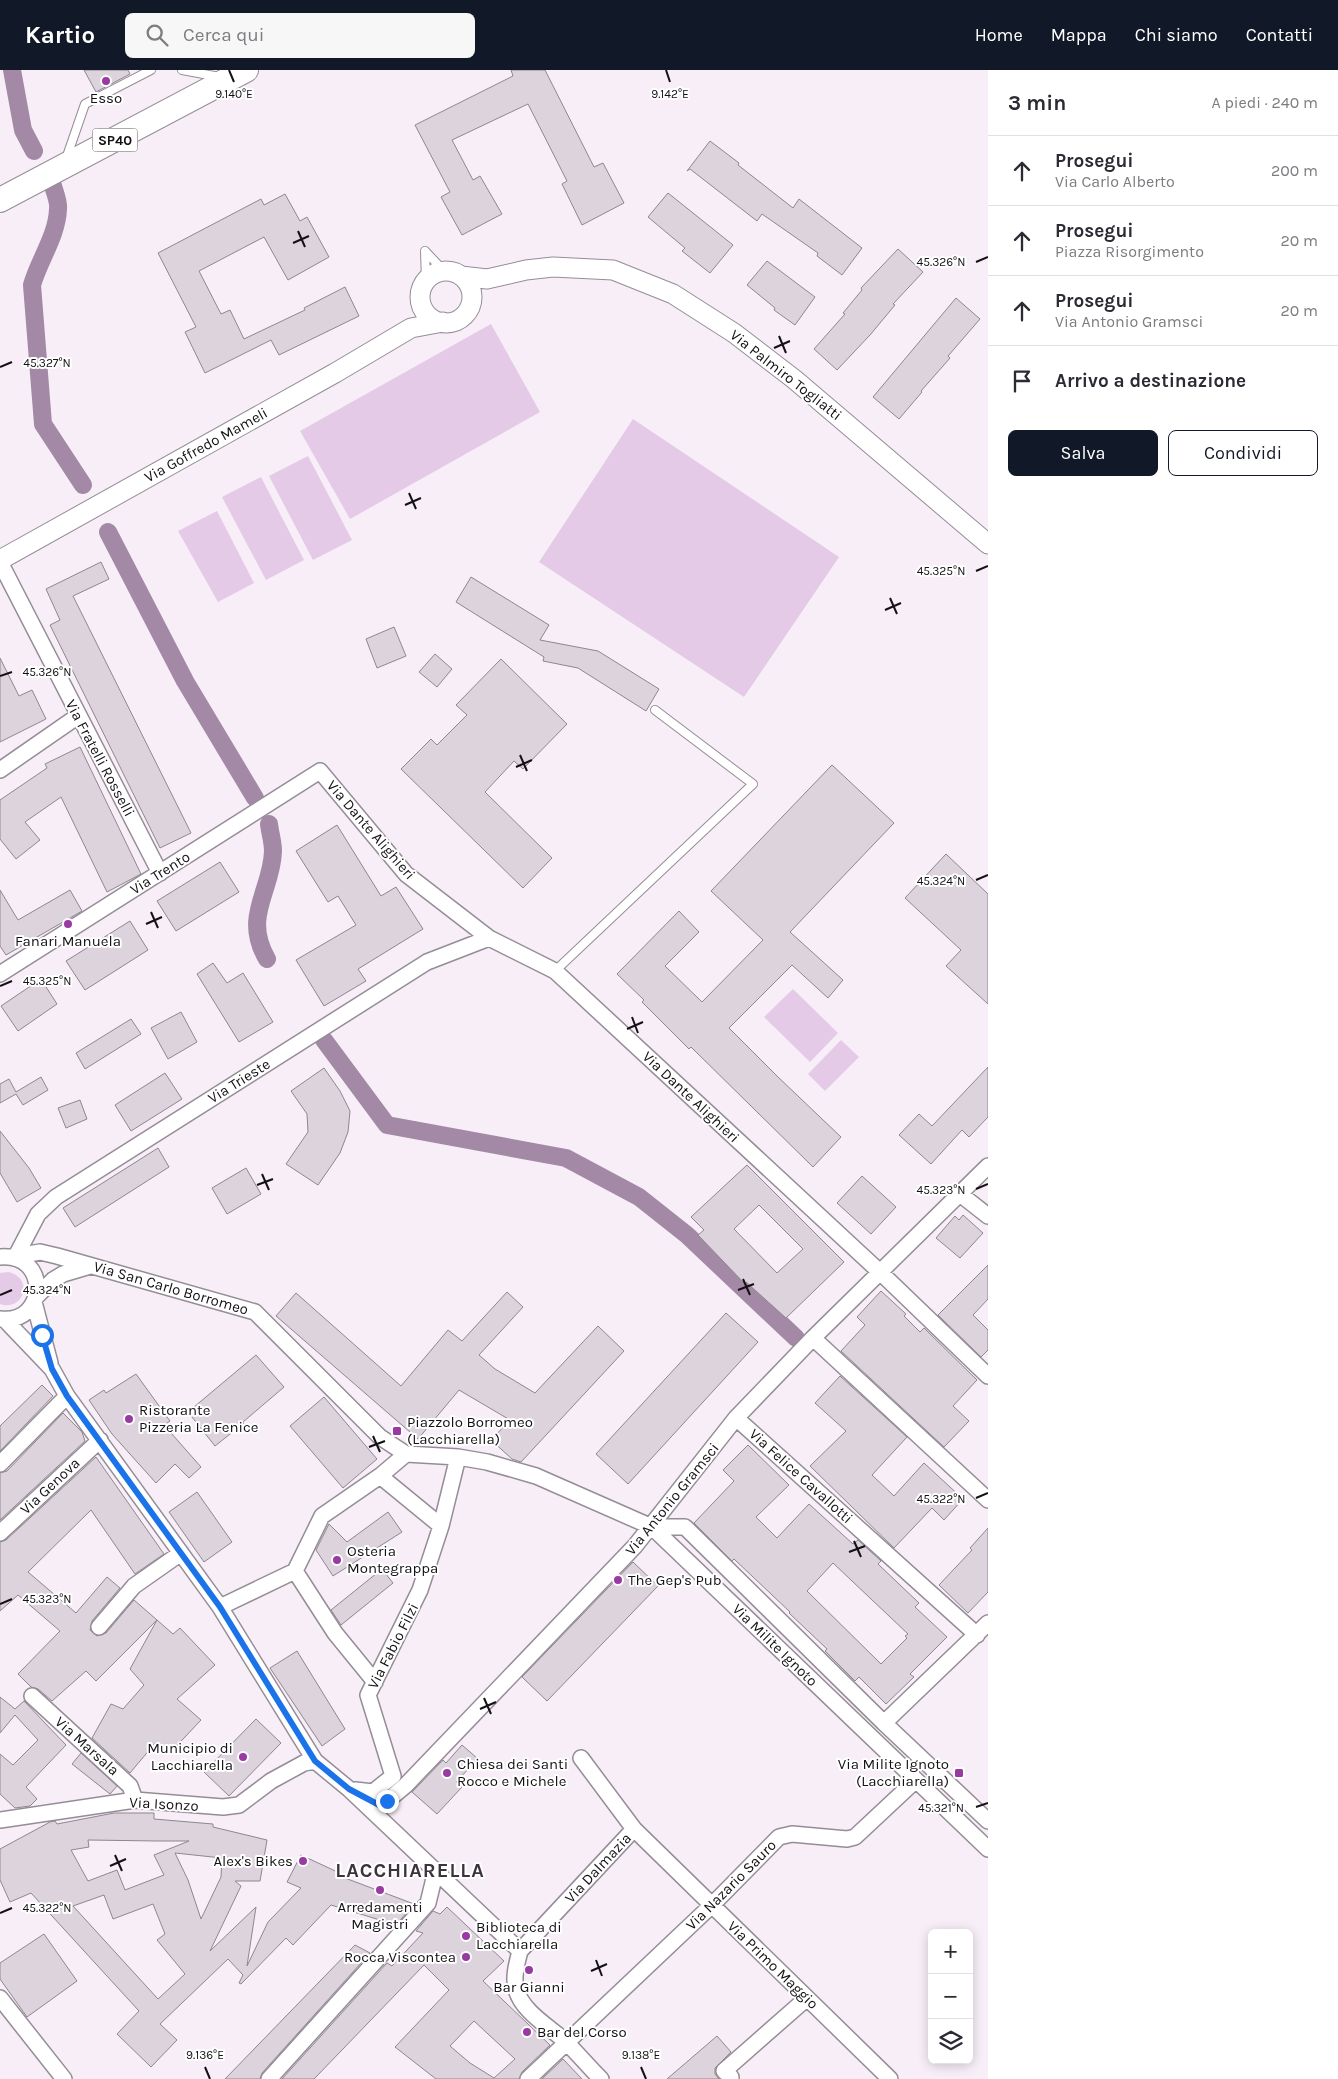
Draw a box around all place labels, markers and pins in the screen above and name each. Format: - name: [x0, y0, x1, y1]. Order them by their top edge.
- marker: Esso: [100, 75, 112, 87]
- place label: Esso: [90, 89, 122, 107]
- marker: Fanari Manuela: [62, 918, 74, 930]
- place label: Fanari Manuela: [15, 932, 121, 950]
- place label: Ristorante Pizzeria La Fenice: [139, 1401, 258, 1436]
- marker: Ristorante Pizzeria La Fenice: [123, 1413, 135, 1425]
- place label: Piazzolo Borromeo (Lacchiarella): [407, 1413, 533, 1448]
- marker: Piazzolo Borromeo (Lacchiarella): [391, 1425, 403, 1437]
- place label: Osteria Montegrappa: [347, 1542, 438, 1577]
- marker: Osteria Montegrappa: [331, 1554, 343, 1566]
- place label: The Gep's Pub: [628, 1571, 722, 1589]
- marker: The Gep's Pub: [612, 1574, 624, 1586]
- place label: Municipio di Lacchiarella: [147, 1739, 233, 1774]
- marker: Municipio di Lacchiarella: [237, 1751, 249, 1763]
- place label: Chiesa dei Santi Rocco e Michele: [457, 1755, 568, 1790]
- place label: Via Milite Ignoto (Lacchiarella): [838, 1755, 949, 1790]
- marker: Chiesa dei Santi Rocco e Michele: [441, 1767, 453, 1779]
- marker: Via Milite Ignoto (Lacchiarella): [953, 1767, 965, 1779]
- place label: Alex's Bikes: [214, 1852, 293, 1870]
- marker: Alex's Bikes: [297, 1855, 309, 1867]
- marker: Arredamenti Magistri: [374, 1884, 386, 1896]
- place label: Arredamenti Magistri: [337, 1898, 423, 1933]
- place label: Biblioteca di Lacchiarella: [476, 1918, 562, 1953]
- marker: Biblioteca di Lacchiarella: [460, 1930, 472, 1942]
- place label: Rocca Viscontea: [344, 1948, 456, 1966]
- marker: Rocca Viscontea: [460, 1951, 472, 1963]
- marker: Bar Gianni: [523, 1964, 535, 1976]
- place label: Bar Gianni: [493, 1978, 565, 1996]
- place label: Bar del Corso: [537, 2023, 627, 2041]
- marker: Bar del Corso: [521, 2026, 533, 2038]

